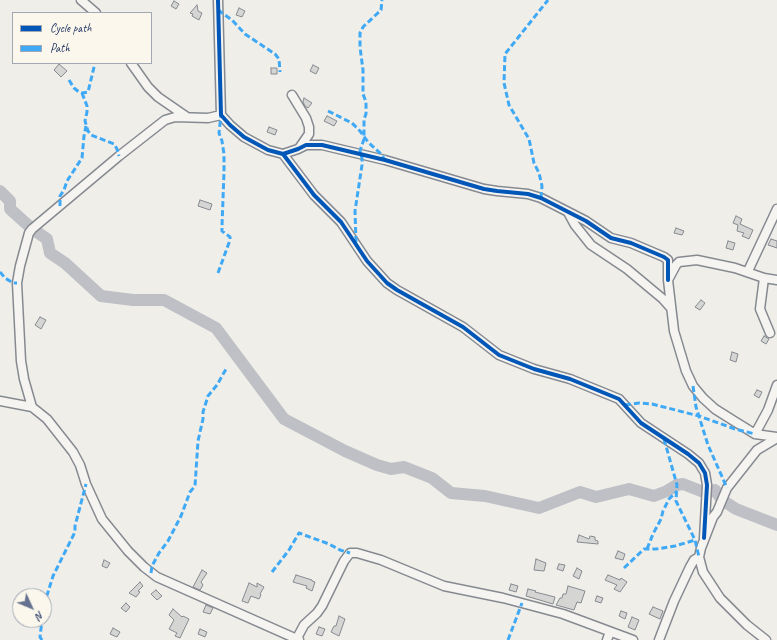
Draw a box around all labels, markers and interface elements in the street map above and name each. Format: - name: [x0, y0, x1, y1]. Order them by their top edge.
- legend: [12, 12, 152, 64]
- text: Cycle path: [50, 20, 92, 36]
- text: Path: [50, 40, 70, 56]
- north arrow: [12, 588, 52, 628]
- text: N: [33, 608, 47, 623]

